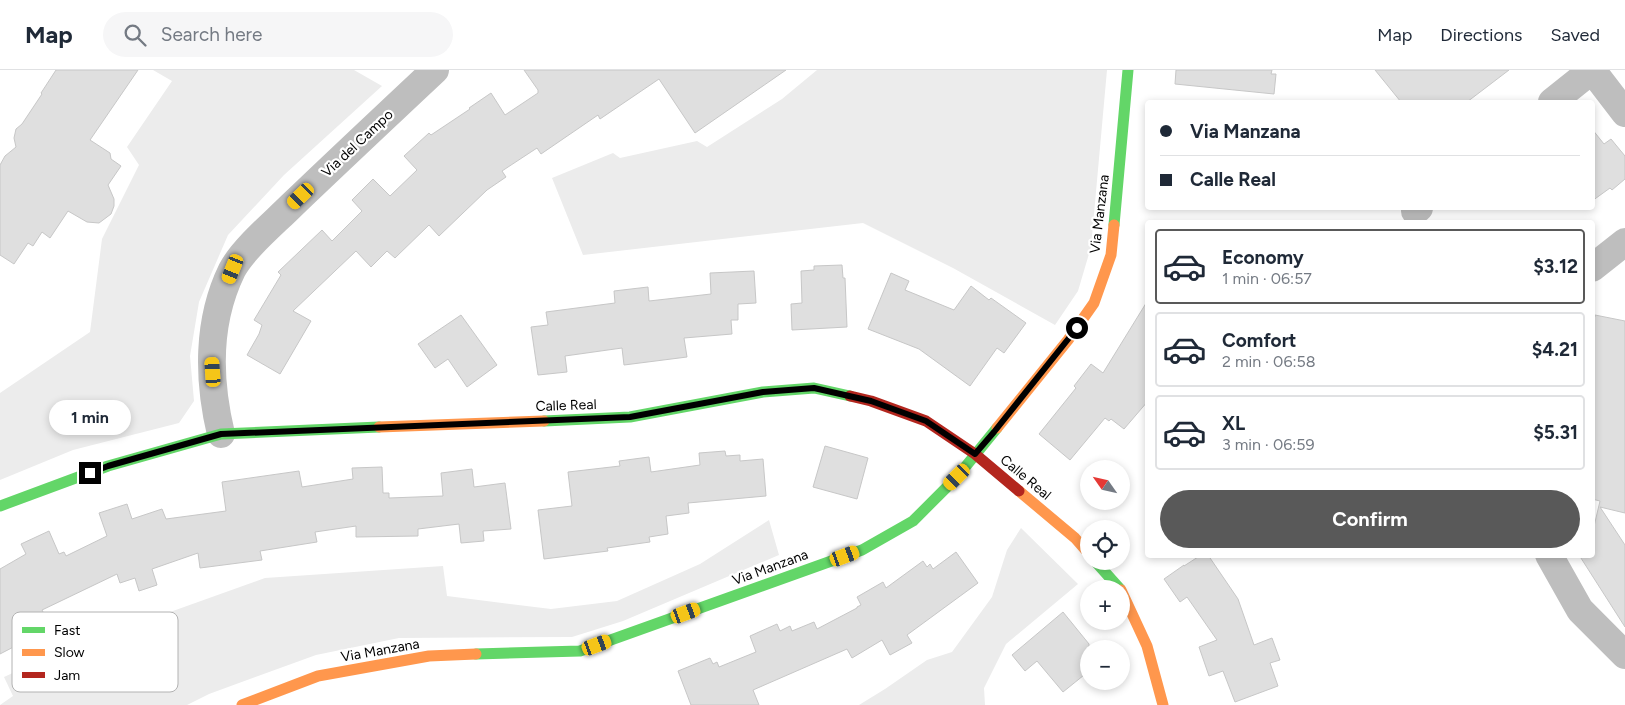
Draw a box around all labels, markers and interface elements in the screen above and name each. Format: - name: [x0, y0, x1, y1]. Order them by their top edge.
- search box: [103, 12, 453, 57]
- text: Map: [25, 20, 73, 49]
- icon: search: [121, 21, 149, 49]
- text: Search here: [161, 23, 262, 46]
- text: Map: [1377, 24, 1412, 46]
- text: Directions: [1440, 24, 1522, 46]
- text: Saved: [1550, 24, 1600, 46]
- street label: Via del Campo: [318, 106, 397, 181]
- text: Via Manzana: [1190, 120, 1301, 143]
- text: Calle Real: [1190, 168, 1276, 191]
- street label: Via Manzana: [1086, 174, 1113, 254]
- car: [284, 180, 317, 212]
- icon: car: [1162, 244, 1207, 289]
- text: Economy: [1222, 246, 1304, 269]
- car: [220, 252, 245, 286]
- text: $3.12: [1533, 255, 1578, 278]
- text: 1 min · 06:57: [1222, 269, 1312, 288]
- route start: [1066, 317, 1088, 339]
- icon: car: [1162, 327, 1207, 372]
- text: Comfort: [1222, 329, 1297, 352]
- text: $4.21: [1532, 338, 1578, 361]
- text: 2 min · 06:58: [1222, 352, 1316, 371]
- car: [204, 357, 221, 387]
- street label: Calle Real: [535, 396, 597, 415]
- callout: 1 min: [49, 400, 131, 436]
- text: 1 min: [71, 408, 109, 427]
- icon: car: [1162, 410, 1207, 455]
- text: XL: [1222, 412, 1245, 435]
- text: $5.31: [1533, 421, 1578, 444]
- text: 3 min · 06:59: [1222, 435, 1315, 454]
- street label: Calle Real: [997, 451, 1055, 504]
- north arrow: [1080, 460, 1130, 510]
- map controls: [1080, 460, 1130, 690]
- car: [941, 461, 972, 493]
- route end: [79, 462, 101, 484]
- button: Confirm: [1160, 490, 1580, 548]
- button: locate: [1080, 520, 1130, 570]
- car: [828, 544, 861, 568]
- street label: Via Manzana: [730, 546, 810, 589]
- button: +: [1080, 580, 1130, 630]
- car: [669, 601, 702, 625]
- legend: [12, 612, 178, 692]
- text: Fast: [54, 622, 80, 639]
- car: [580, 633, 613, 657]
- street label: Via Manzana: [340, 635, 421, 666]
- button: −: [1080, 640, 1130, 690]
- text: Slow: [54, 644, 85, 661]
- text: Jam: [54, 667, 80, 684]

